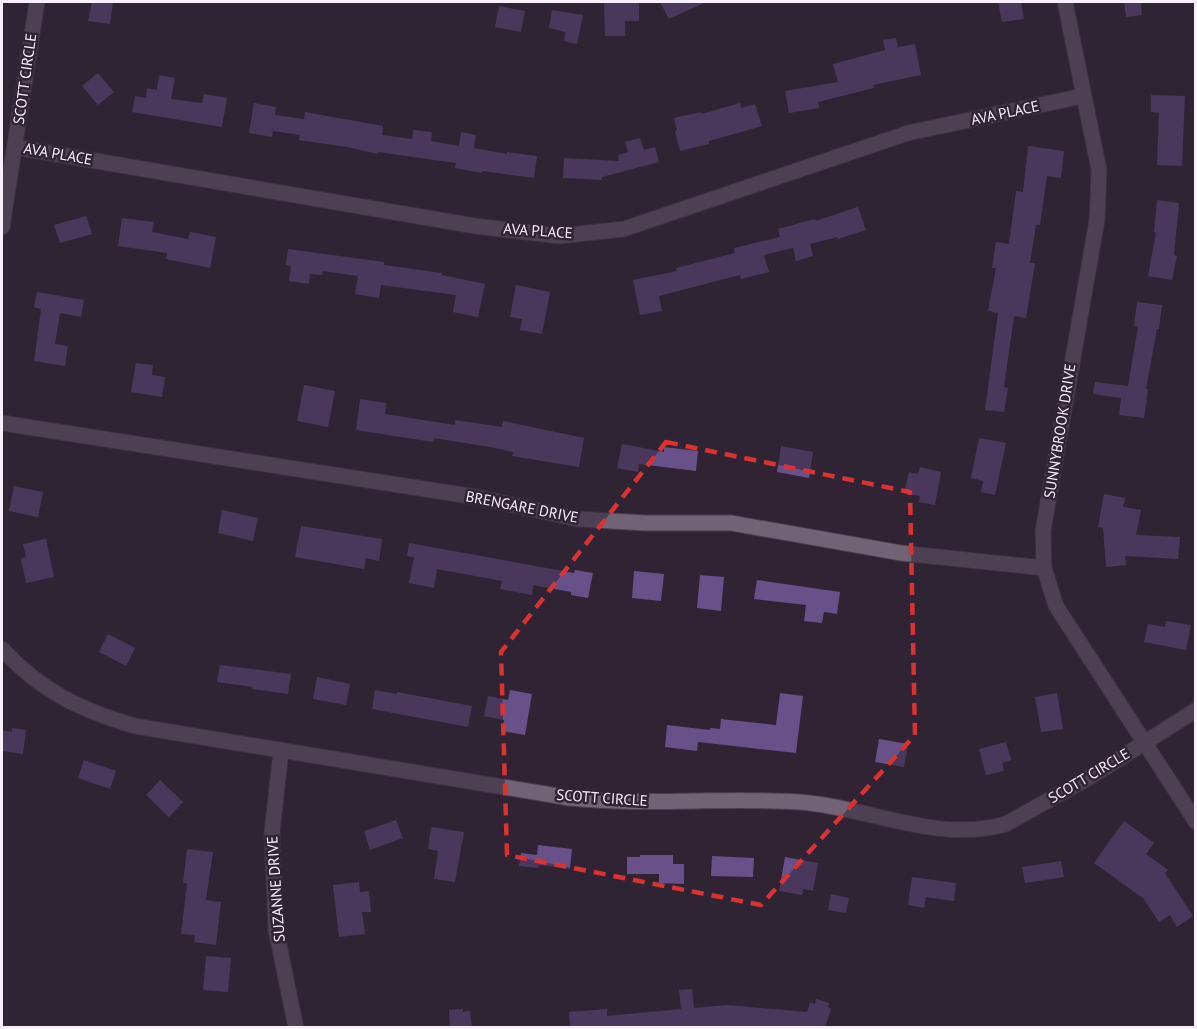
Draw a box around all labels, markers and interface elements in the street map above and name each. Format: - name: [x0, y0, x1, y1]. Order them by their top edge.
- street label: SCOTT CIRCLE: [9, 32, 40, 126]
- street label: AVA PLACE: [969, 96, 1041, 129]
- street label: AVA PLACE: [22, 138, 94, 169]
- street label: AVA PLACE: [503, 219, 573, 242]
- street label: SUNNYBROOK DRIVE: [1039, 362, 1080, 500]
- street label: BRENGARE DRIVE: [464, 486, 580, 527]
- street label: SCOTT CIRCLE: [1045, 744, 1133, 807]
- street label: SCOTT CIRCLE: [556, 785, 648, 810]
- street label: SUZANNE DRIVE: [262, 835, 289, 943]

